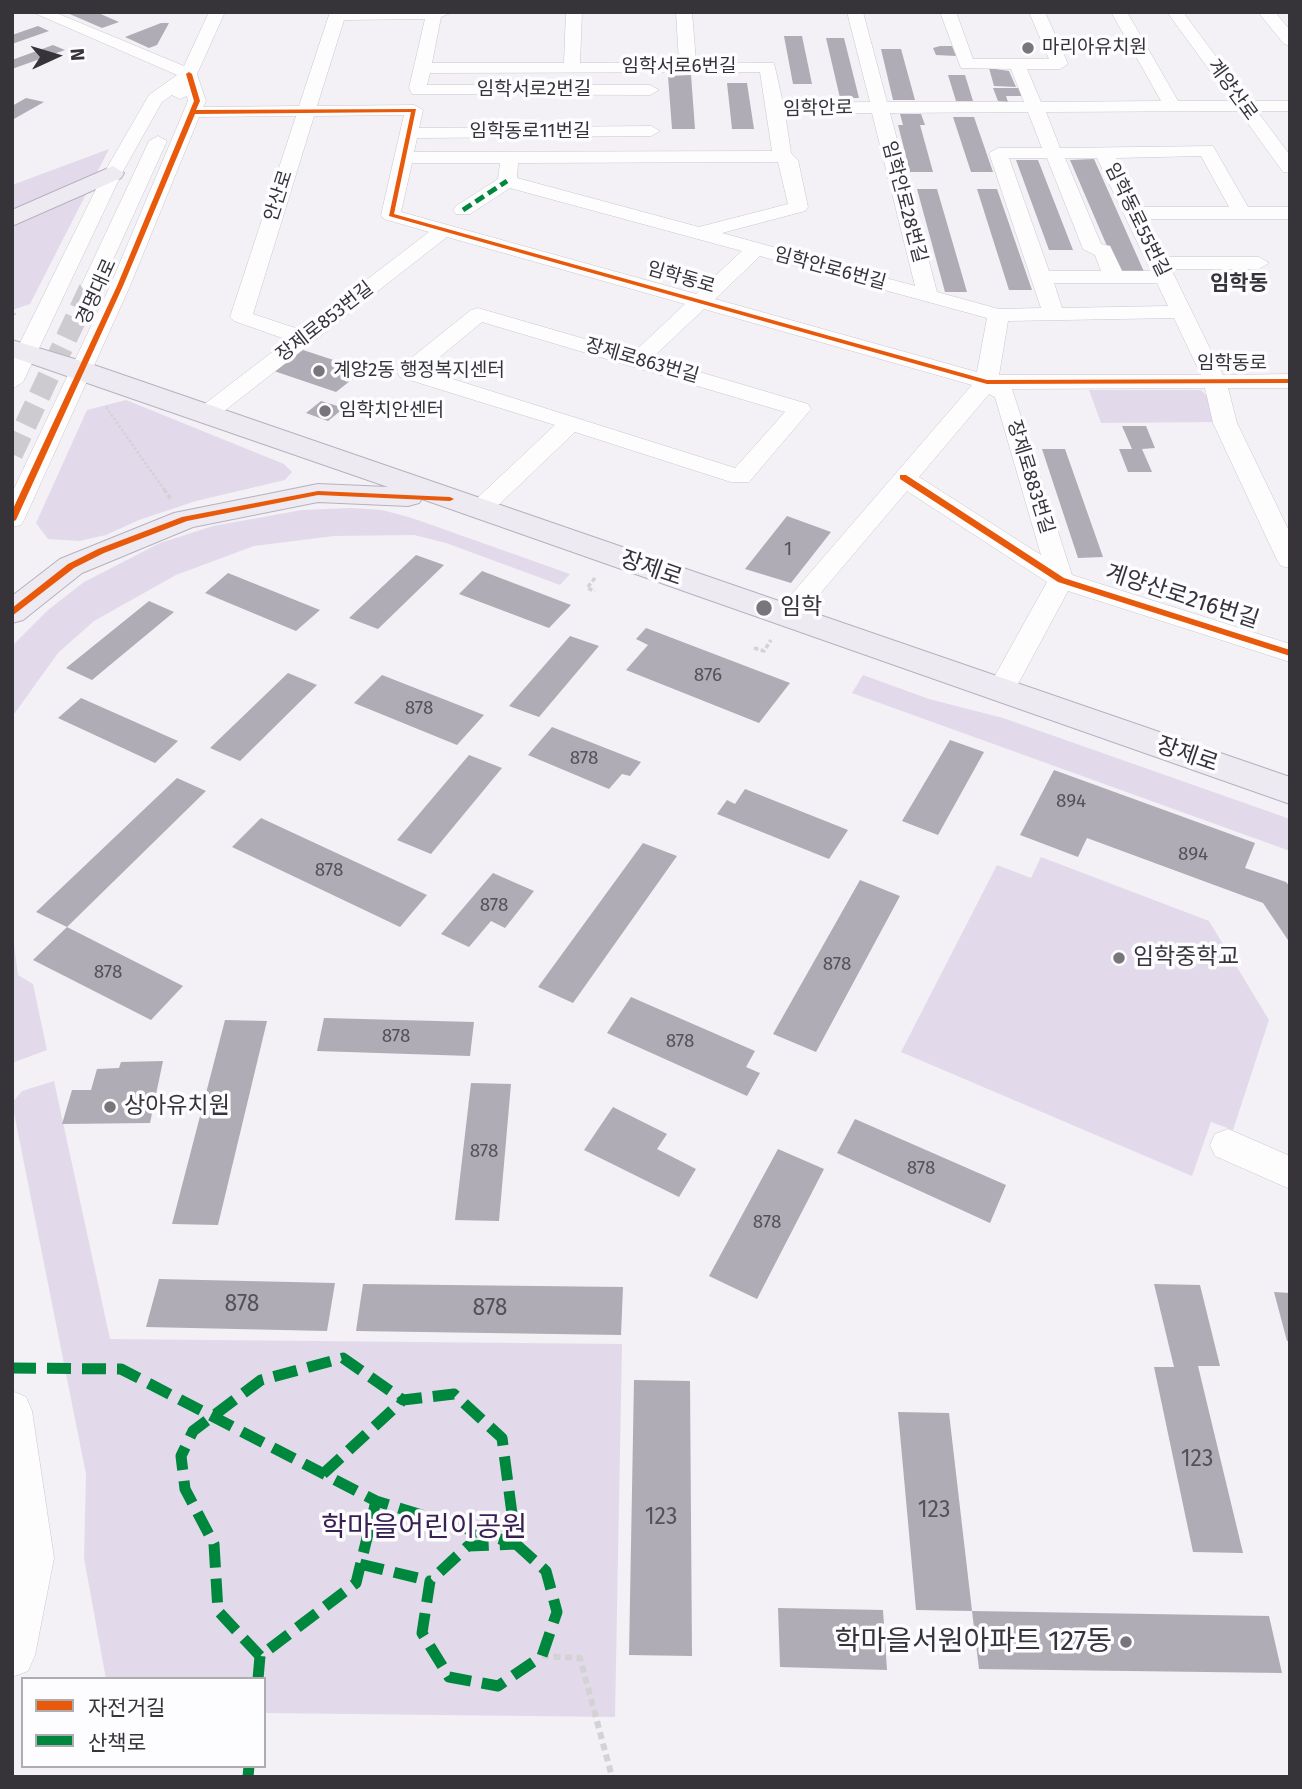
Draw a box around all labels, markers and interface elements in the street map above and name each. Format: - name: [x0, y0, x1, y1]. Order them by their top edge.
- north arrow: [21, 21, 91, 91]
- place label: 마리아유치원: [1042, 37, 1147, 59]
- marker: 마리아유치원: [1020, 40, 1036, 56]
- text: N: [66, 47, 89, 62]
- street label: 계양산로: [1202, 55, 1262, 125]
- street label: 임학서로6번길: [621, 56, 737, 78]
- street label: 임학서로2번길: [477, 79, 591, 101]
- street label: 임학안로: [783, 97, 853, 121]
- street label: 임학동로11번길: [469, 121, 591, 143]
- street label: 임학안로28번길: [877, 139, 931, 265]
- street label: 임학동로55번길: [1100, 159, 1174, 281]
- street label: 안산로: [260, 168, 298, 224]
- street label: 임학안로6번길: [772, 243, 888, 295]
- street label: 경명대로: [72, 255, 122, 329]
- street label: 임학동로: [644, 257, 718, 299]
- district label: 임학동: [1210, 271, 1268, 297]
- street label: 장제로853번길: [272, 277, 378, 367]
- street label: 장제로863번길: [582, 334, 702, 388]
- street label: 임학동로: [1197, 353, 1267, 375]
- place label: 계양2동 행정복지센터: [333, 360, 505, 382]
- marker: 계양2동 행정복지센터: [311, 363, 327, 379]
- place label: 임학치안센터: [339, 400, 444, 422]
- marker: 임학치안센터: [317, 403, 333, 419]
- street label: 장제로883번길: [1002, 417, 1058, 537]
- house number: 1: [784, 539, 792, 561]
- street label: 장제로: [616, 546, 686, 592]
- street label: 계양산로216번길: [1102, 559, 1262, 635]
- place label: 임학: [780, 594, 822, 622]
- marker: 임학: [754, 598, 774, 618]
- house number: 876: [694, 665, 722, 687]
- house number: 878: [405, 698, 433, 720]
- street label: 장제로: [1152, 732, 1222, 778]
- house number: 878: [570, 748, 598, 770]
- house number: 894: [1056, 791, 1086, 813]
- house number: 894: [1178, 844, 1208, 866]
- house number: 878: [315, 860, 343, 882]
- house number: 878: [480, 895, 508, 917]
- place label: 임학중학교: [1133, 944, 1239, 972]
- marker: 임학중학교: [1111, 950, 1127, 966]
- house number: 878: [823, 954, 851, 976]
- house number: 878: [94, 962, 122, 984]
- house number: 878: [382, 1026, 410, 1048]
- house number: 878: [666, 1031, 694, 1053]
- place label: 상아유치원: [124, 1093, 230, 1121]
- marker: 상아유치원: [102, 1099, 118, 1115]
- house number: 878: [470, 1141, 498, 1163]
- house number: 878: [907, 1158, 935, 1180]
- house number: 878: [753, 1212, 781, 1234]
- house number: 878: [225, 1291, 259, 1319]
- house number: 878: [473, 1295, 507, 1323]
- house number: 123: [1181, 1446, 1213, 1474]
- house number: 123: [918, 1497, 950, 1525]
- house number: 123: [645, 1504, 677, 1532]
- park label: 학마을어린이공원: [321, 1511, 527, 1545]
- place label: 학마을서원아파트 127동: [835, 1625, 1112, 1659]
- marker: 학마을서원아파트 127동: [1118, 1634, 1134, 1650]
- legend: [21, 1677, 266, 1768]
- text: 자전거길: [88, 1695, 165, 1721]
- text: 산책로: [88, 1730, 146, 1756]

